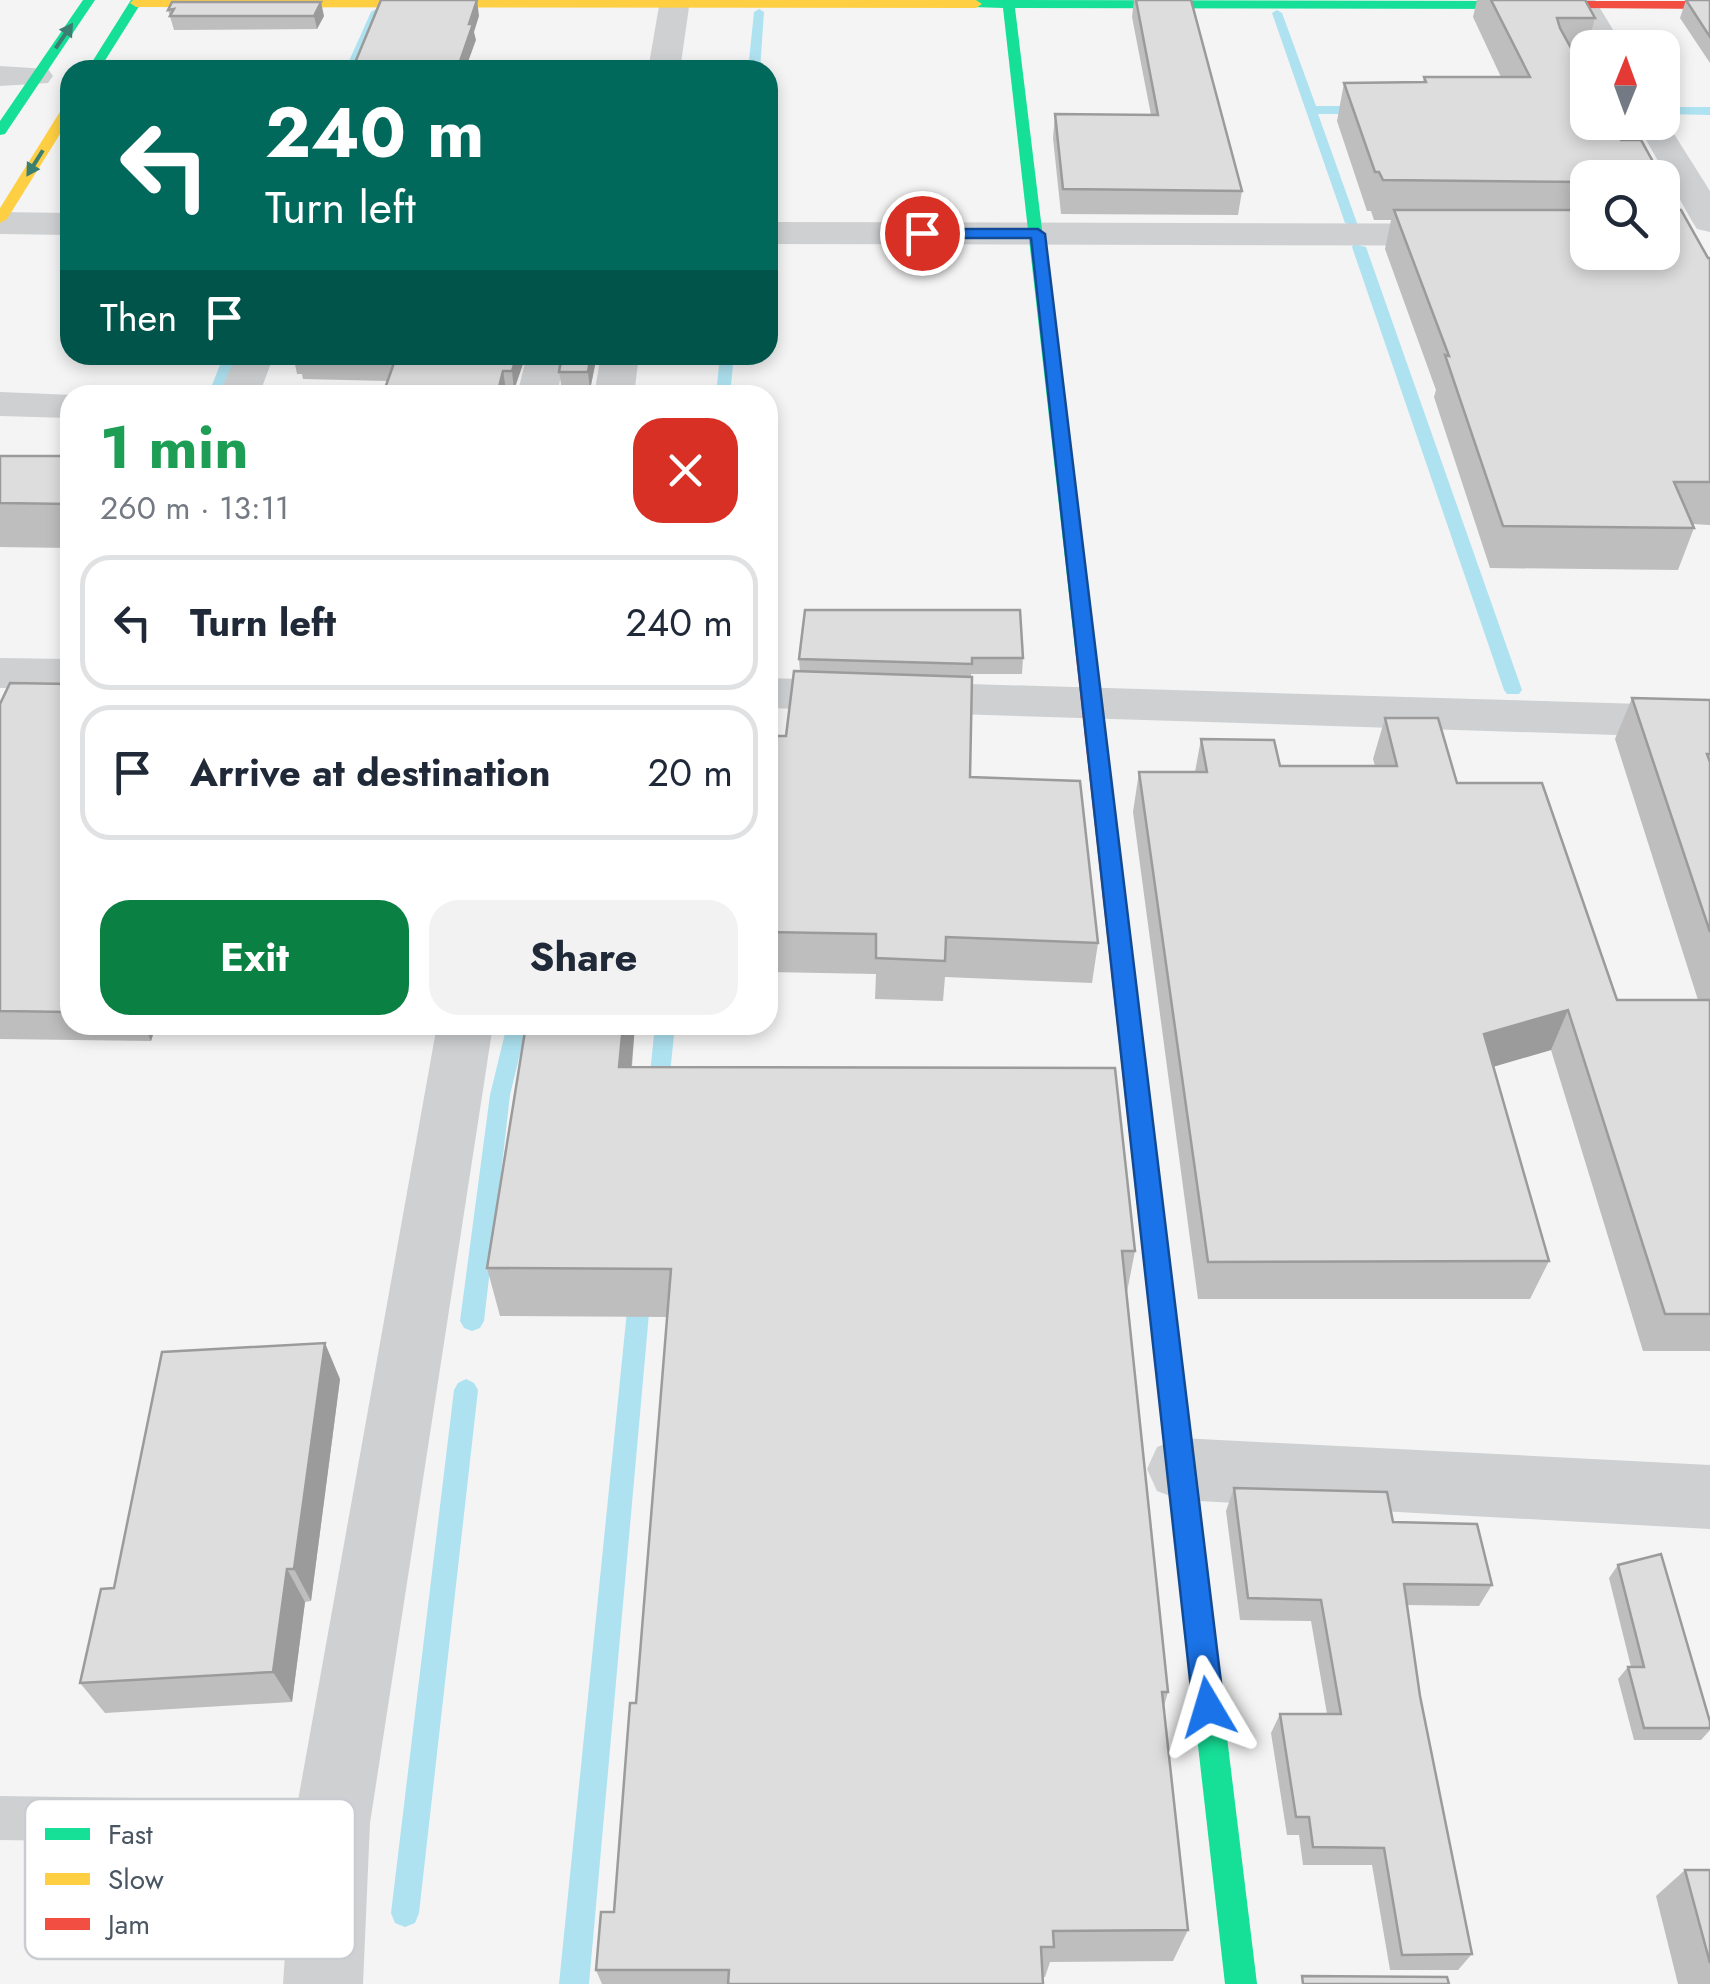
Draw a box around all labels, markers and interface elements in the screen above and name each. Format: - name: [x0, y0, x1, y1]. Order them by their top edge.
- one-way arrow: [54, 23, 73, 50]
- north arrow: [1570, 30, 1680, 140]
- map controls: [1570, 30, 1680, 270]
- text: 240 m: [265, 82, 485, 183]
- icon: left: [100, 100, 230, 230]
- one-way arrow: [27, 149, 44, 177]
- button: search: [1570, 160, 1680, 270]
- text: Turn left: [265, 175, 416, 240]
- pin: [880, 191, 965, 276]
- icon: arrive: [895, 206, 950, 261]
- text: Then: [100, 290, 177, 345]
- icon: arrive: [197, 290, 252, 345]
- text: 1 min: [100, 404, 249, 491]
- button: close: [633, 418, 738, 523]
- text: 260 m · 13:11: [100, 485, 289, 531]
- icon: left: [105, 595, 160, 650]
- text: Turn left: [190, 595, 336, 650]
- text: 240 m: [625, 595, 733, 650]
- icon: arrive: [105, 745, 160, 800]
- text: Arrive at destination: [190, 745, 551, 800]
- text: 20 m: [648, 745, 733, 800]
- button: Exit: [100, 900, 409, 1015]
- button: Share: [429, 900, 738, 1015]
- position arrow: [1156, 1655, 1260, 1759]
- legend: [25, 1799, 355, 1959]
- text: Fast: [108, 1814, 153, 1855]
- text: Slow: [108, 1859, 164, 1900]
- text: Jam: [104, 1904, 150, 1945]

